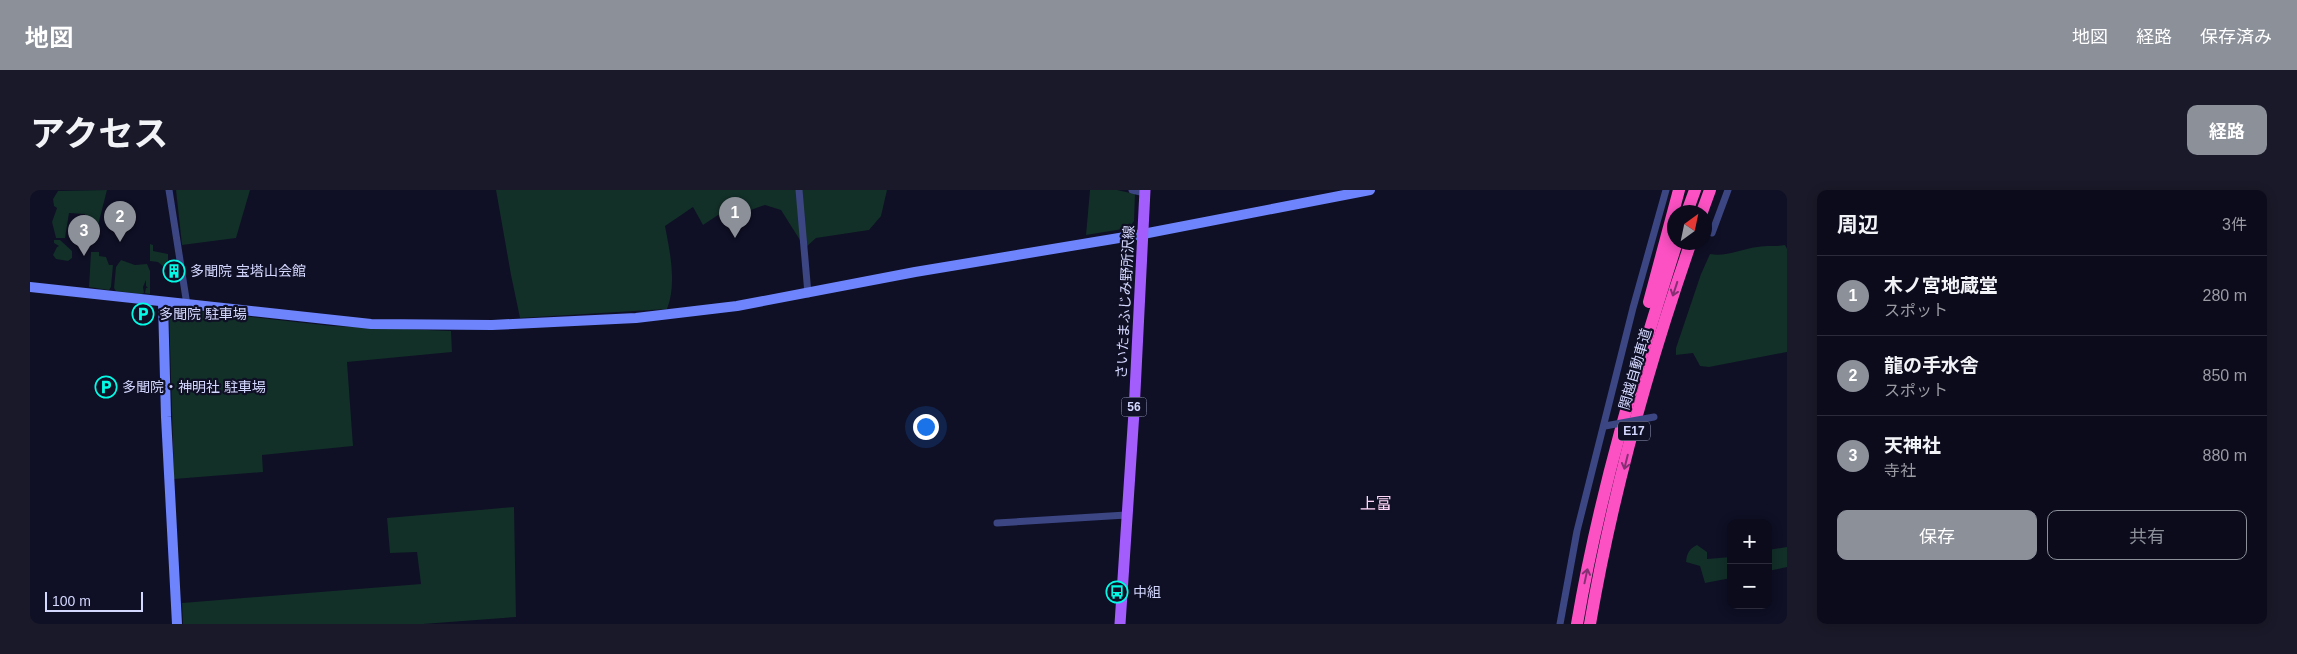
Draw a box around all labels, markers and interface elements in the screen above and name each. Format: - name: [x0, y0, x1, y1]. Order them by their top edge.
- text: 地図: [25, 24, 73, 51]
- text: 地図: [2072, 27, 2108, 47]
- text: 経路: [2136, 27, 2172, 47]
- text: 保存済み: [2200, 27, 2272, 47]
- button: 経路: [2187, 105, 2267, 155]
- text: アクセス: [30, 114, 168, 153]
- pin: 1: [719, 197, 751, 238]
- pin: 2: [104, 201, 136, 242]
- north arrow: [1667, 205, 1712, 250]
- text: 周辺: [1837, 213, 1879, 236]
- pin: 3: [68, 215, 100, 256]
- text: 3件: [2222, 216, 2247, 233]
- street label: さいたまふじみ野所沢線: [1113, 225, 1137, 379]
- building icon: 多聞院 宝塔山会館: [162, 259, 186, 283]
- place label: 多聞院 宝塔山会館: [190, 263, 306, 279]
- text: 木ノ宮地蔵堂: [1884, 275, 1998, 296]
- one-way arrow: [1670, 280, 1680, 296]
- text: 1: [1849, 287, 1857, 304]
- text: 280 m: [2203, 287, 2247, 304]
- parking icon: 多聞院 駐車場: [131, 302, 155, 326]
- text: スポット: [1884, 302, 1948, 319]
- place label: 多聞院 駐車場: [159, 306, 247, 322]
- street label: 関越自動車道: [1616, 326, 1654, 412]
- text: 龍の手水舎: [1884, 355, 1979, 376]
- text: 2: [1849, 367, 1857, 384]
- text: 850 m: [2203, 367, 2247, 384]
- parking icon: 多聞院・神明社 駐車場: [94, 375, 118, 399]
- place label: 多聞院・神明社 駐車場: [122, 379, 266, 395]
- text: スポット: [1884, 382, 1948, 399]
- road number: 56: [1122, 398, 1146, 416]
- your location: [913, 414, 939, 440]
- road number: E17: [1618, 422, 1650, 440]
- text: 天神社: [1884, 435, 1941, 456]
- text: 3: [1849, 447, 1857, 464]
- text: 880 m: [2203, 447, 2247, 464]
- one-way arrow: [1621, 453, 1630, 469]
- text: 寺社: [1884, 462, 1916, 479]
- district label: 上富: [1360, 495, 1392, 512]
- button: 保存: [1837, 510, 2037, 560]
- button: 共有: [2047, 510, 2247, 560]
- map controls: [1727, 519, 1772, 609]
- button: +: [1727, 519, 1772, 564]
- button: −: [1727, 564, 1772, 609]
- one-way arrow: [1582, 569, 1591, 585]
- bus stop icon: 中組: [1105, 580, 1129, 604]
- place label: 中組: [1133, 584, 1161, 600]
- scale bar: [45, 589, 142, 612]
- text: 100 m: [52, 593, 91, 609]

